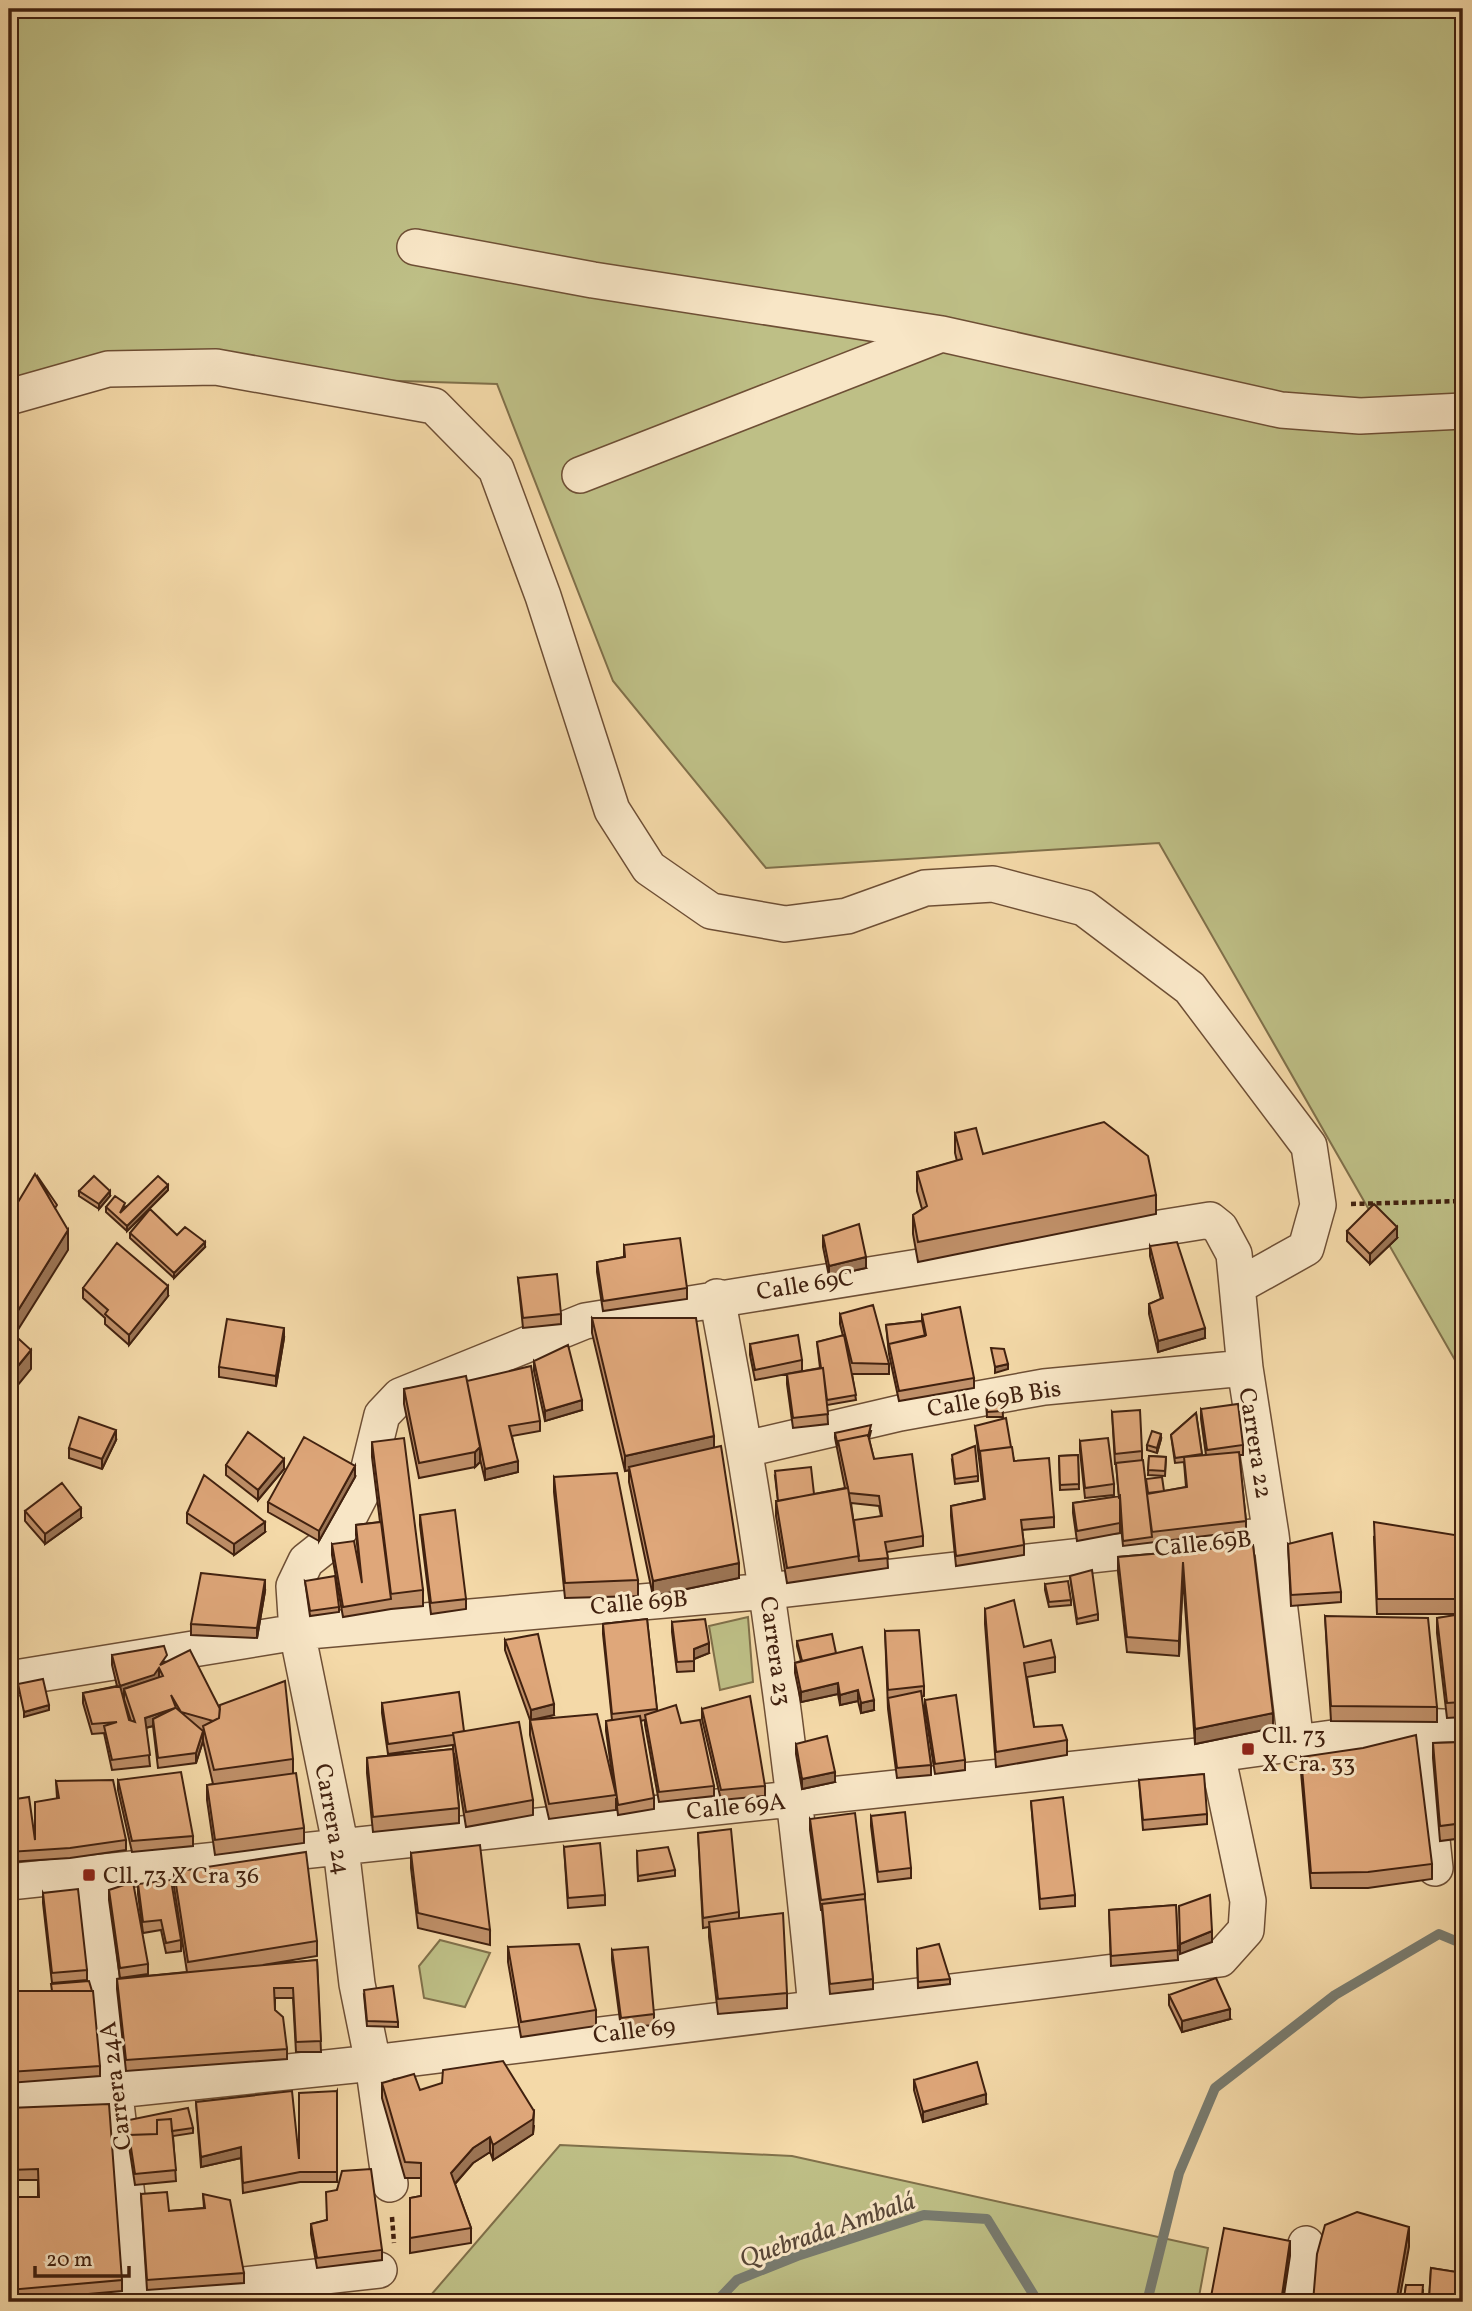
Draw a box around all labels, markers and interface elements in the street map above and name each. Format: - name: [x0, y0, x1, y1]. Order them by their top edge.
- street label: Calle 69C: [754, 1261, 857, 1310]
- street label: Calle 69B Bis: [925, 1373, 1064, 1427]
- street label: Carrera 22: [1228, 1385, 1280, 1501]
- street label: Calle 69B: [1153, 1523, 1254, 1567]
- street label: Calle 69B: [589, 1583, 689, 1625]
- street label: Carrera 23: [750, 1594, 799, 1708]
- place label: Cll. 73 X Cra. 33: [1262, 1720, 1355, 1782]
- marker: Cll. 73 X Cra. 33: [1240, 1741, 1256, 1757]
- street label: Carrera 24: [305, 1761, 358, 1878]
- street label: Calle 69A: [685, 1786, 788, 1830]
- place label: Cll. 73 X Cra 36: [103, 1860, 259, 1894]
- marker: Cll. 73 X Cra 36: [81, 1867, 97, 1883]
- street label: Calle 69: [591, 2010, 677, 2054]
- street label: Carrera 24A: [92, 2019, 142, 2152]
- water label: Quebrada Ambalá: [735, 2184, 920, 2278]
- scale bar: [35, 2234, 130, 2278]
- text: 20 m: [46, 2246, 92, 2275]

